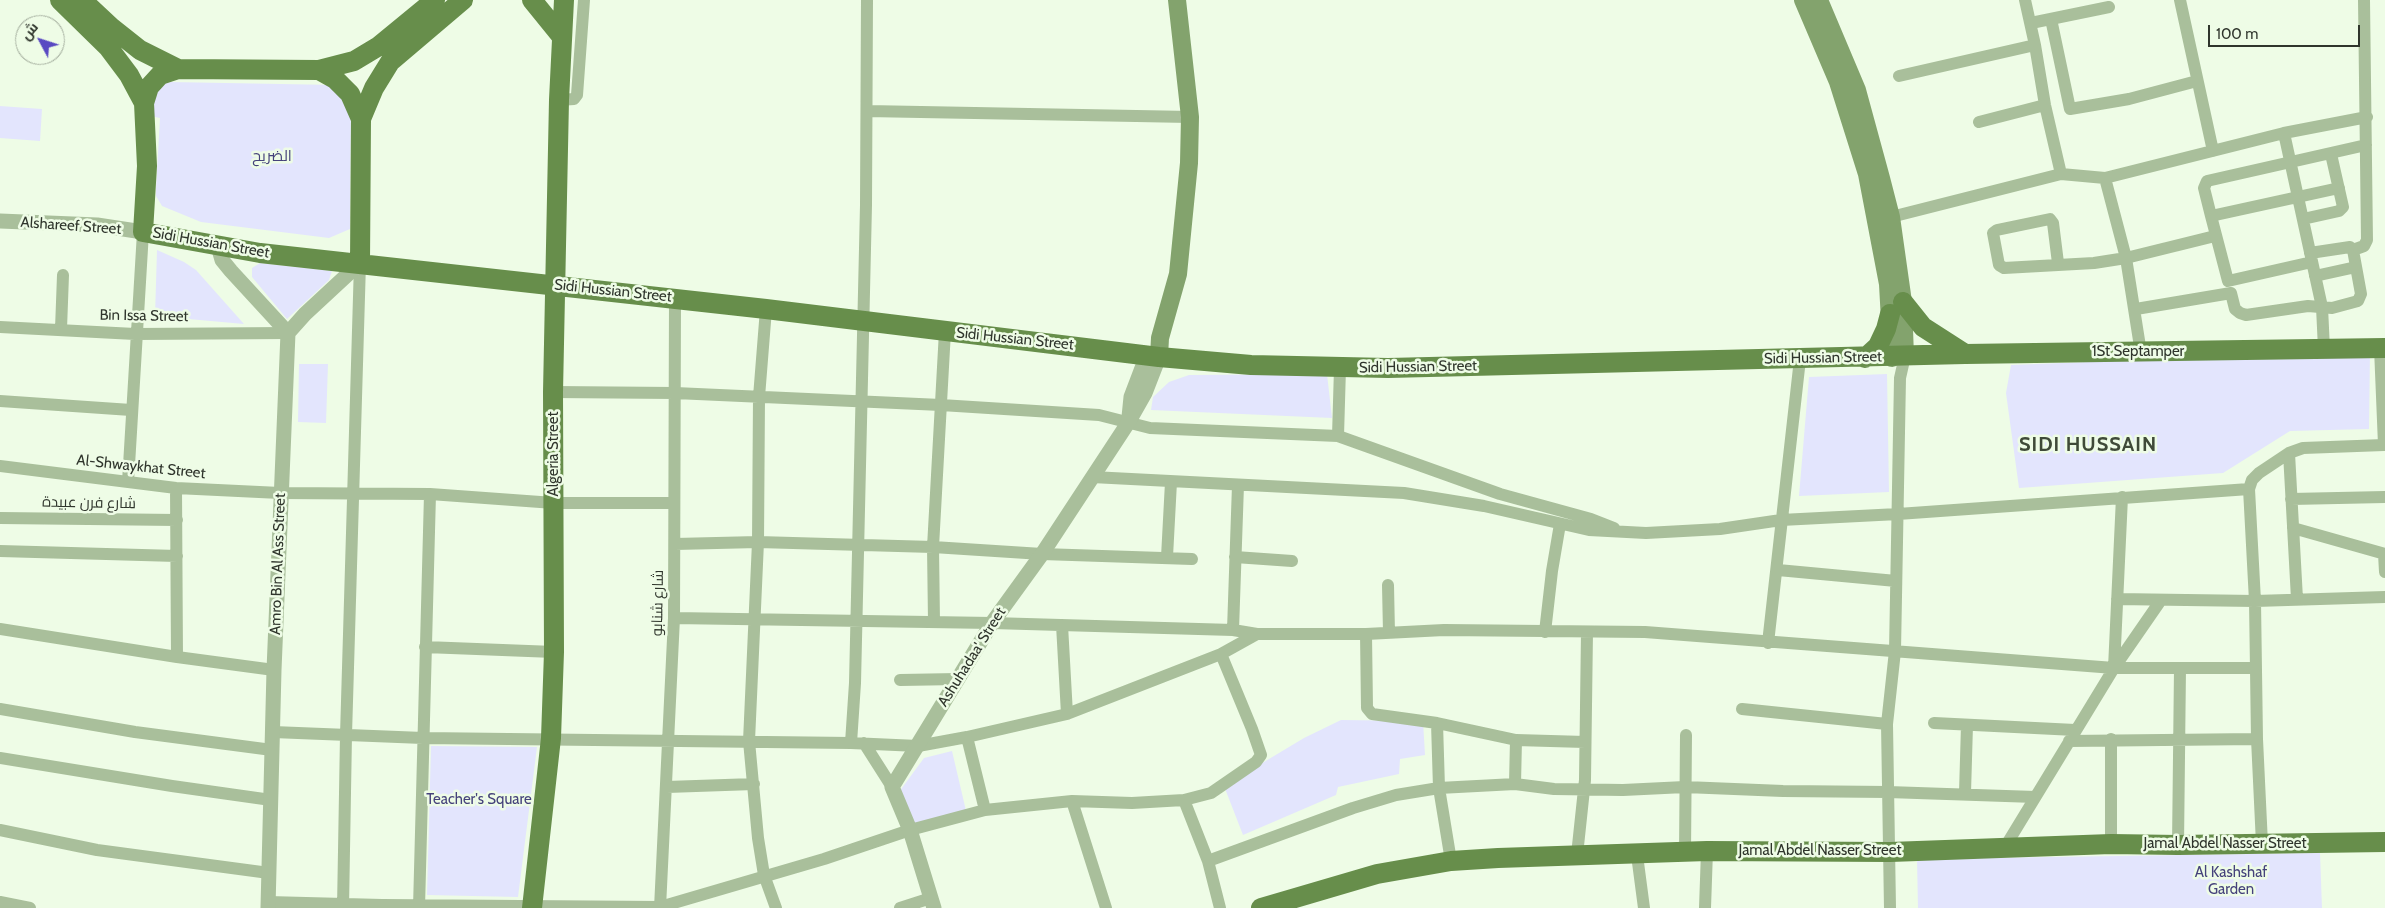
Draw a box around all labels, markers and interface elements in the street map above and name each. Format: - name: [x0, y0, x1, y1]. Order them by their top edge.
- north arrow: [15, 15, 65, 65]
- scale bar: [2210, 15, 2362, 47]
- text: ش: [17, 18, 42, 44]
- text: 100 m: [2216, 25, 2258, 43]
- park label: الضريح: [252, 148, 292, 166]
- street label: Alshareef Street: [20, 213, 122, 239]
- street label: Sidi Hussian Street: [151, 224, 271, 262]
- street label: Sidi Hussian Street: [553, 276, 673, 306]
- street label: Bin Issa Street: [99, 306, 189, 326]
- street label: Sidi Hussian Street: [955, 324, 1075, 354]
- street label: 1St Septamper: [2092, 343, 2184, 361]
- street label: Sidi Hussian Street: [1764, 348, 1882, 368]
- street label: Sidi Hussian Street: [1359, 357, 1477, 377]
- street label: Algeria Street: [545, 412, 563, 496]
- district label: SIDI HUSSAIN: [2017, 433, 2159, 457]
- street label: Al-Shwaykhat Street: [76, 451, 206, 483]
- street label: شارع فرن عبيدة: [42, 493, 136, 513]
- street label: Amro Bin Al Ass Street: [267, 493, 289, 635]
- street label: شارع شنابو: [648, 570, 668, 636]
- street label: Ashuhadaa' Street: [934, 604, 1010, 710]
- park label: Teacher's Square: [426, 791, 532, 809]
- street label: Jamal Abdel Nasser Street: [2143, 835, 2307, 853]
- street label: Jamal Abdel Nasser Street: [1738, 842, 1902, 860]
- park label: Al Kashshaf Garden: [2195, 864, 2267, 899]

